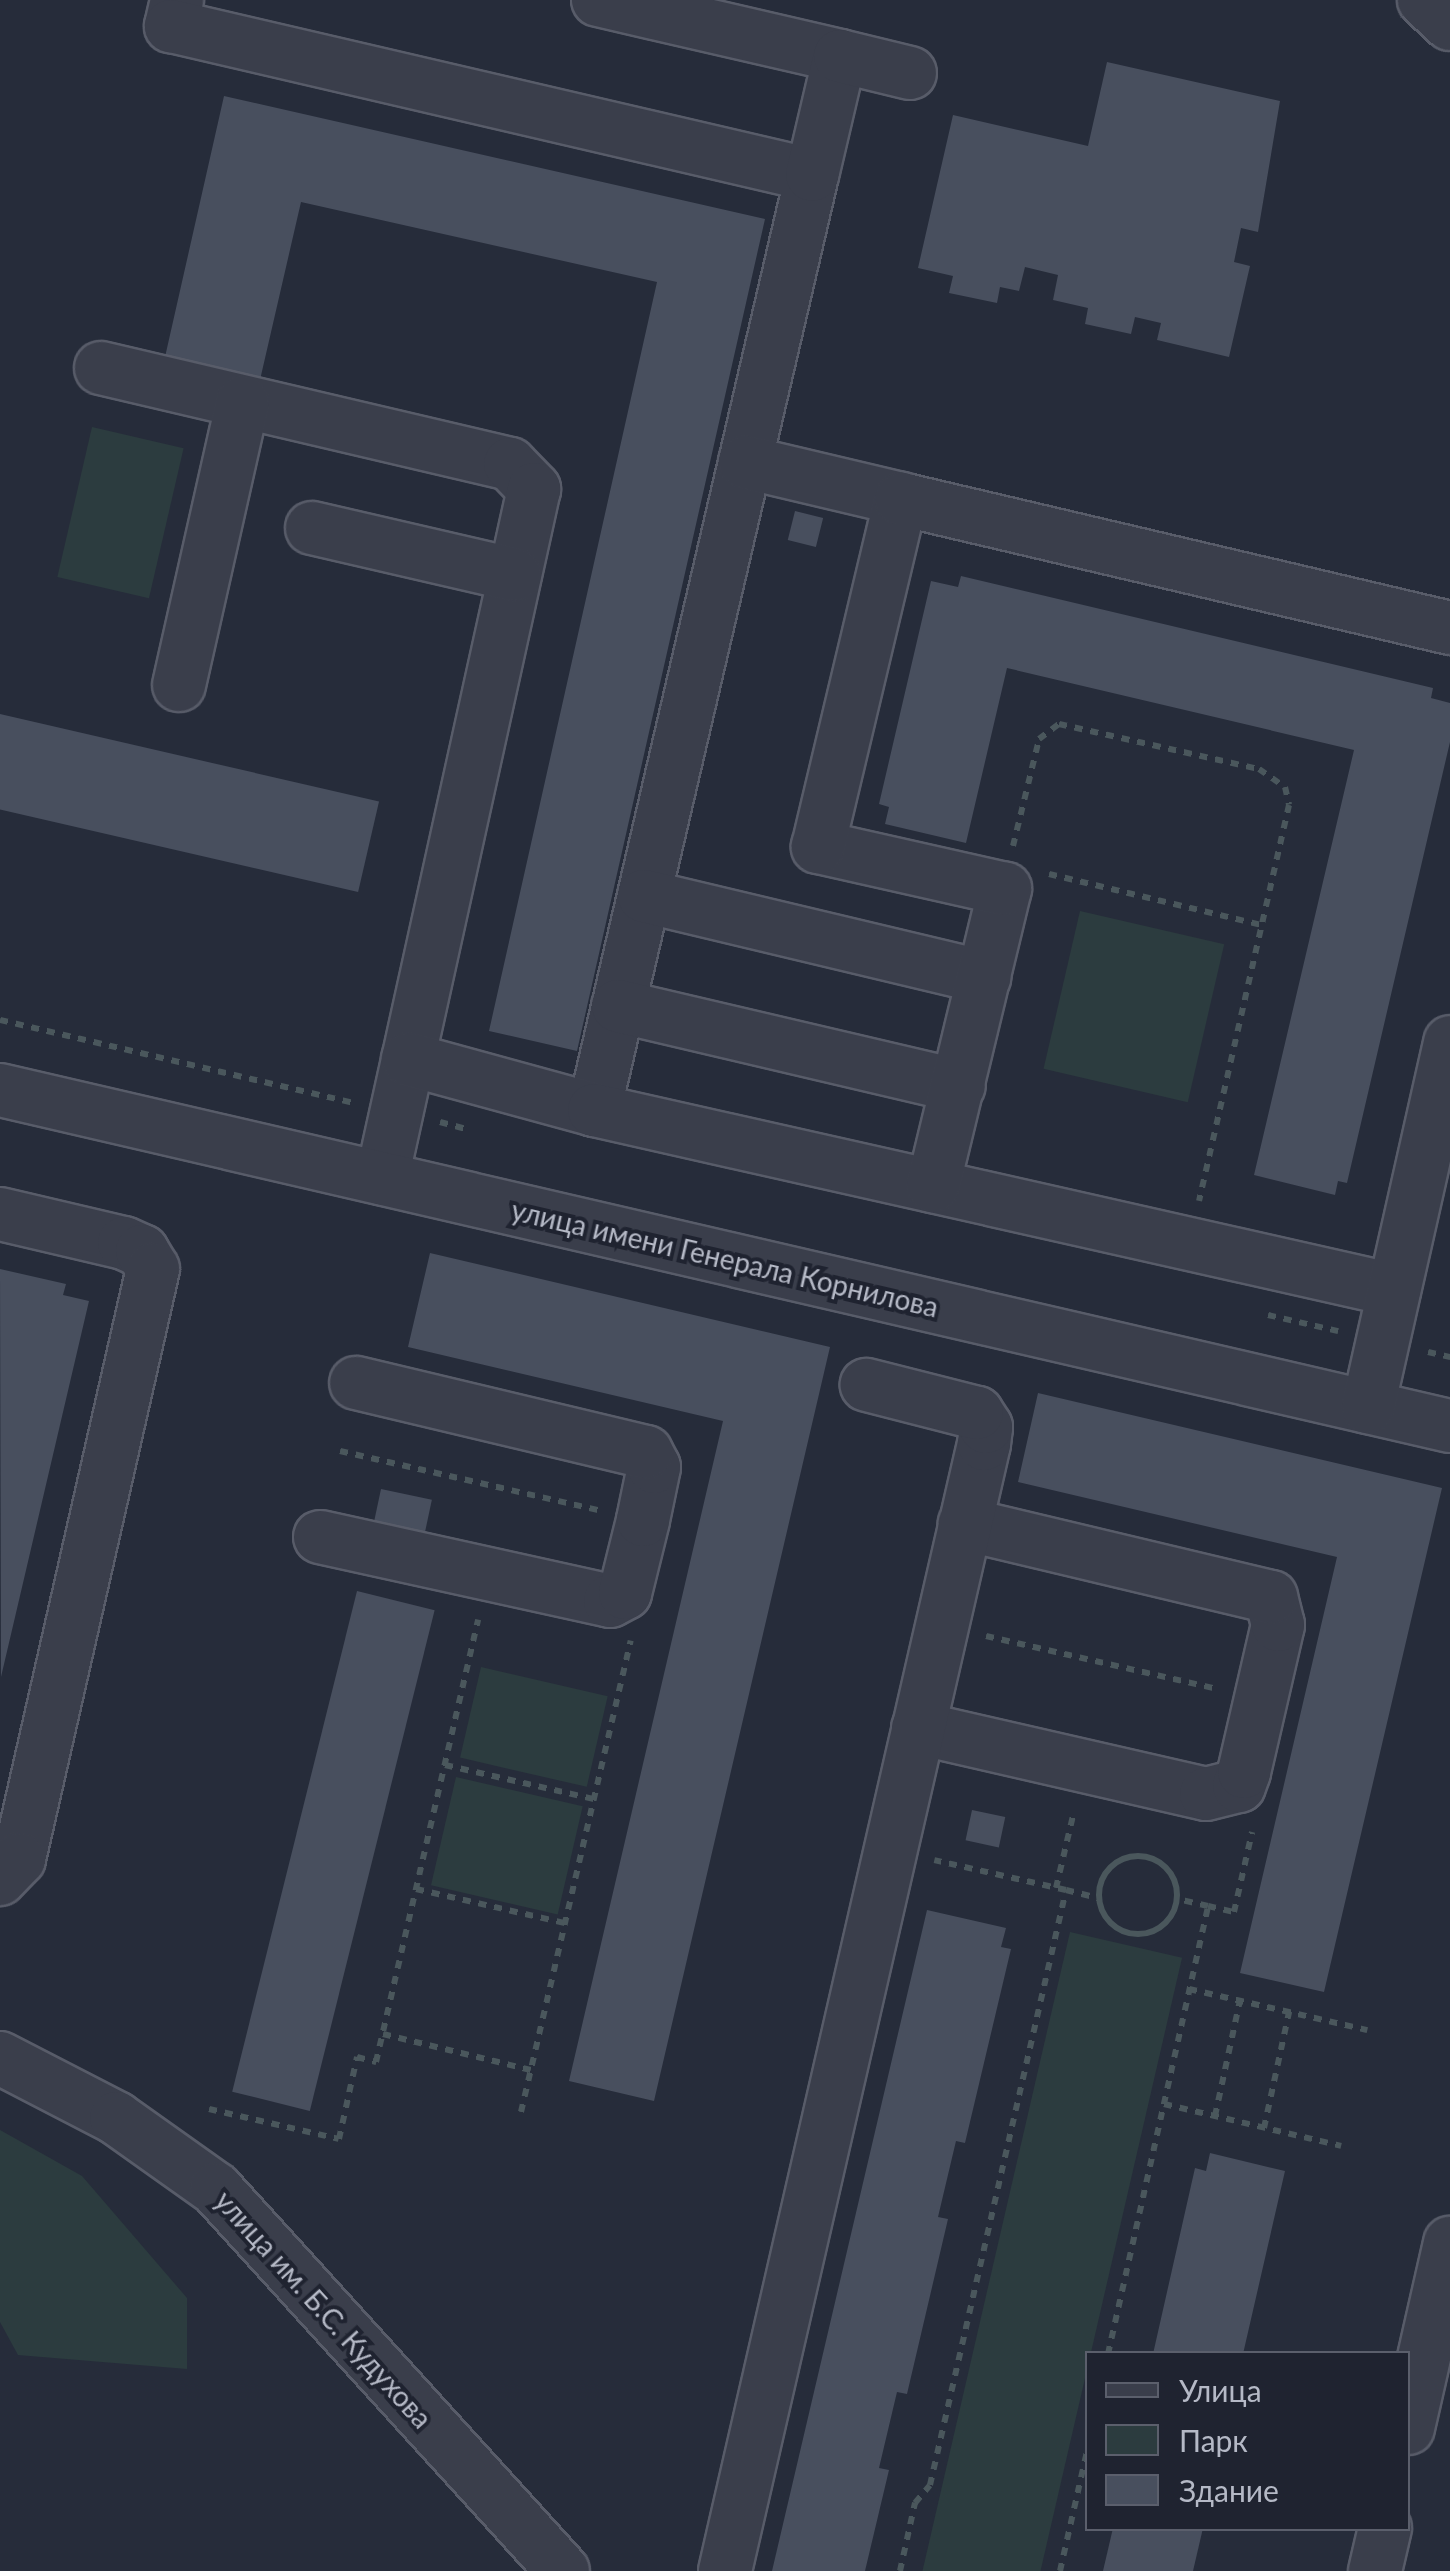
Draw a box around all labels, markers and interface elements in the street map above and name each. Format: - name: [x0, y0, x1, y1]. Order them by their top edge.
- street label: улица имени Генерала Корнилова: [508, 1192, 942, 1324]
- street label: улица им. Б.С. Кудухова: [209, 2183, 439, 2435]
- legend: [1085, 2351, 1410, 2531]
- text: Улица: [1179, 2372, 1262, 2408]
- text: Парк: [1179, 2422, 1248, 2458]
- text: Здание: [1179, 2472, 1279, 2508]

